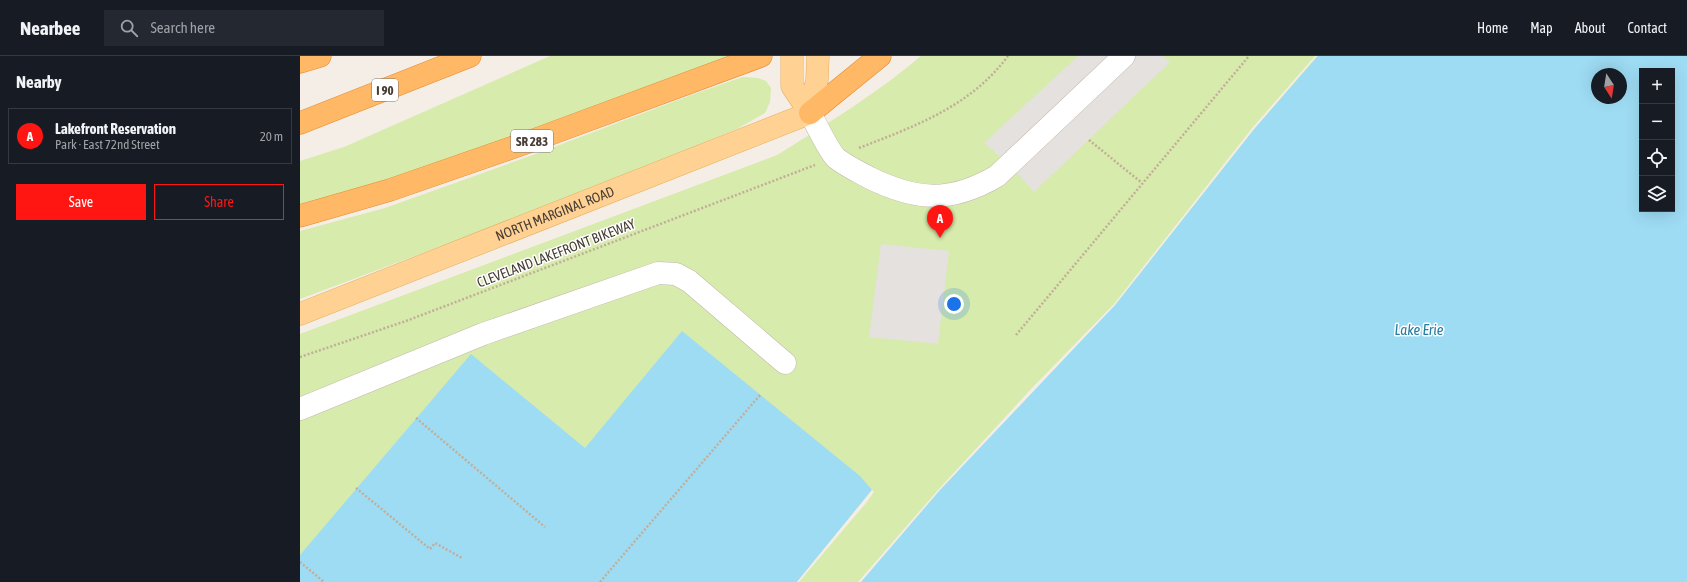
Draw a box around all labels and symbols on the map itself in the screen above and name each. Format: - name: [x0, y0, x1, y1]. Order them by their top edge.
- north arrow: [1591, 68, 1627, 104]
- road number: I 90: [372, 79, 398, 101]
- road number: SR 283: [511, 130, 553, 152]
- street label: NORTH MARGINAL ROAD: [493, 183, 617, 244]
- pin: A: [927, 205, 953, 238]
- street label: CLEVELAND LAKEFRONT BIKEWAY: [475, 215, 638, 291]
- your location: [944, 294, 964, 314]
- water label: Lake Erie: [1394, 321, 1444, 338]

